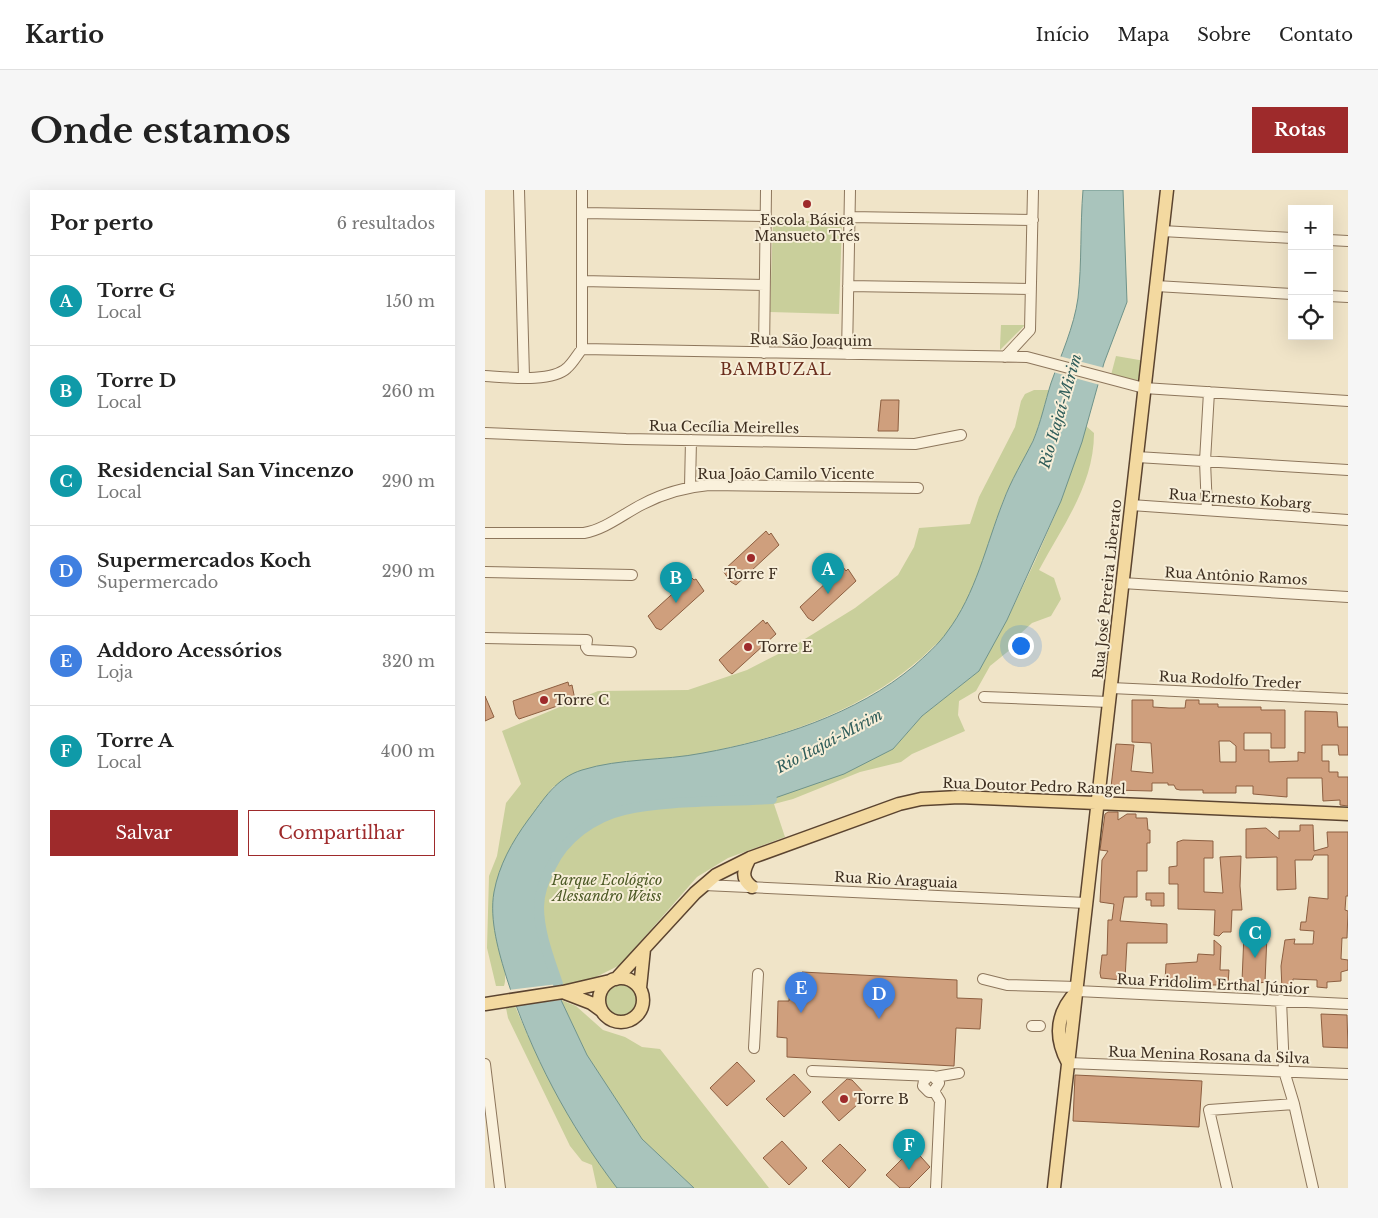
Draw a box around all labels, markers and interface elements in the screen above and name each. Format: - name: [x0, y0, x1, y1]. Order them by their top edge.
- text: Kartio: [25, 20, 104, 49]
- text: Início: [1036, 24, 1089, 46]
- text: Mapa: [1117, 24, 1169, 46]
- text: Sobre: [1197, 24, 1251, 46]
- text: Contato: [1279, 24, 1353, 46]
- button: Rotas: [1252, 107, 1348, 153]
- text: Onde estamos: [30, 109, 291, 152]
- marker: Escola Básica Mansueto Trés: [801, 198, 813, 210]
- map controls: [1288, 205, 1333, 340]
- button: +: [1288, 205, 1333, 250]
- text: Por perto: [50, 210, 153, 236]
- place label: Escola Básica Mansueto Trés: [754, 211, 860, 245]
- text: 6 resultados: [337, 213, 435, 233]
- button: −: [1288, 250, 1333, 295]
- text: Torre G: [97, 279, 175, 302]
- text: A: [60, 291, 72, 311]
- text: 150 m: [386, 291, 435, 311]
- button: locate: [1288, 295, 1333, 340]
- text: Local: [97, 302, 142, 322]
- street label: Rua São Joaquim: [750, 330, 872, 350]
- water label: Rio Itajaí-Mirim: [1034, 352, 1085, 471]
- district label: BAMBUZAL: [720, 359, 832, 379]
- text: Torre D: [97, 369, 176, 392]
- text: B: [60, 381, 72, 401]
- text: 260 m: [382, 381, 435, 401]
- text: Local: [97, 392, 142, 412]
- street label: Rua Cecília Meirelles: [649, 417, 799, 437]
- text: Residencial San Vincenzo: [97, 459, 354, 482]
- street label: Rua João Camilo Vicente: [697, 465, 875, 483]
- text: C: [59, 471, 73, 491]
- text: 290 m: [382, 471, 435, 491]
- text: Local: [97, 482, 142, 502]
- street label: Rua Ernesto Kobarg: [1168, 485, 1313, 513]
- street label: Rua José Pereira Liberato: [1089, 498, 1125, 680]
- text: Supermercados Koch: [97, 549, 311, 572]
- marker: Torre F: [745, 552, 757, 564]
- pin: A: [812, 553, 844, 594]
- text: D: [59, 561, 73, 581]
- text: 290 m: [382, 561, 435, 581]
- pin: B: [660, 562, 692, 603]
- street label: Rua Antônio Ramos: [1164, 563, 1308, 589]
- place label: Torre F: [724, 565, 778, 583]
- text: Supermercado: [97, 572, 218, 592]
- your location: [1008, 633, 1034, 659]
- place label: Torre E: [758, 638, 812, 656]
- text: Addoro Acessórios: [97, 639, 282, 662]
- marker: Torre E: [742, 641, 754, 653]
- text: E: [60, 651, 72, 671]
- text: 320 m: [382, 651, 435, 671]
- text: Loja: [97, 662, 133, 682]
- street label: Rua Rodolfo Treder: [1158, 667, 1302, 693]
- place label: Torre C: [554, 691, 609, 709]
- marker: Torre C: [538, 694, 550, 706]
- water label: Rio Itajaí-Mirim: [771, 705, 886, 778]
- text: Torre A: [97, 729, 173, 752]
- text: F: [60, 741, 72, 761]
- text: 400 m: [381, 741, 435, 761]
- text: Local: [97, 752, 142, 772]
- street label: Rua Doutor Pedro Rangel: [942, 774, 1126, 798]
- button: Salvar: [50, 810, 238, 856]
- button: Compartilhar: [248, 810, 435, 856]
- street label: Rua Rio Araguaia: [834, 868, 959, 892]
- park label: Parque Ecológico Alessandro Weiss: [550, 871, 662, 905]
- pin: C: [1239, 917, 1271, 958]
- street label: Rua Fridolim Erthal Júnior: [1116, 970, 1310, 998]
- pin: E: [785, 972, 817, 1013]
- pin: D: [863, 978, 895, 1019]
- street label: Rua Menina Rosana da Silva: [1108, 1042, 1310, 1068]
- place label: Torre B: [854, 1090, 909, 1108]
- marker: Torre B: [838, 1093, 850, 1105]
- pin: F: [893, 1129, 925, 1170]

